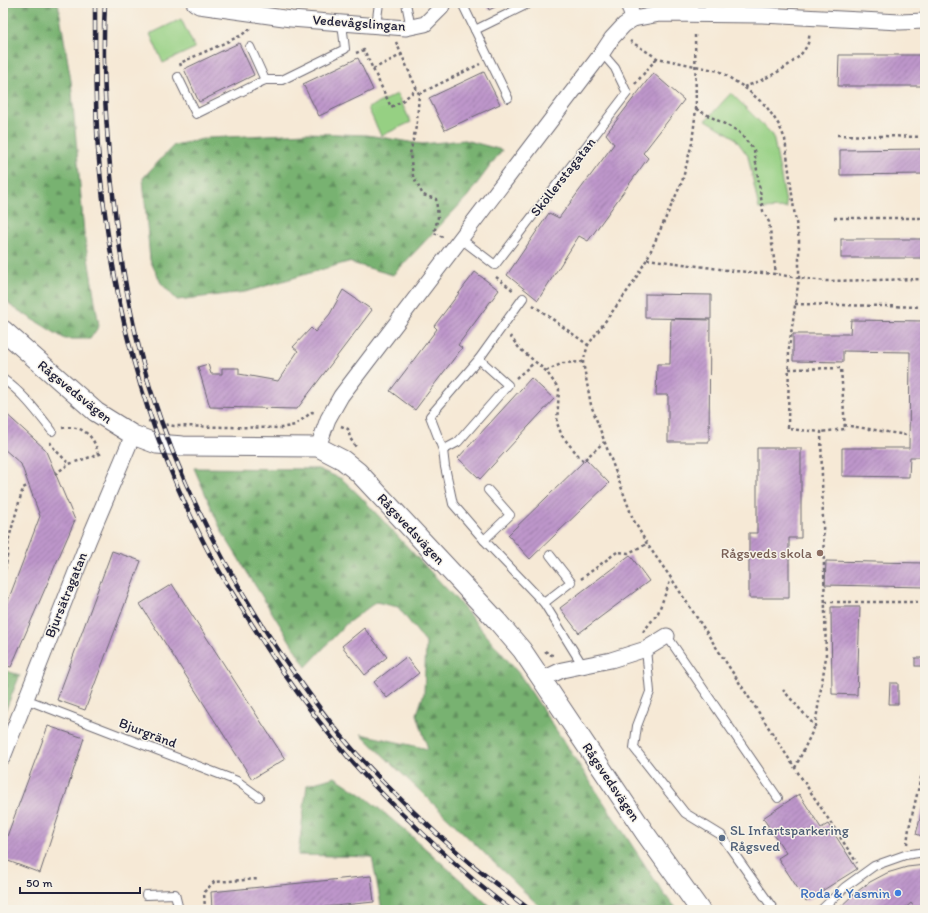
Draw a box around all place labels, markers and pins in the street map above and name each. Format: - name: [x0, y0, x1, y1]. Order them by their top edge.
- place label: Rågsveds skola: [721, 545, 813, 562]
- marker: Rågsveds skola: [815, 548, 825, 558]
- place label: SL Infartsparkering Rågsved: [730, 822, 850, 855]
- marker: SL Infartsparkering Rågsved: [717, 833, 727, 843]
- place label: Roda & Yasmin: [800, 885, 890, 902]
- marker: Roda & Yasmin: [893, 888, 903, 898]

